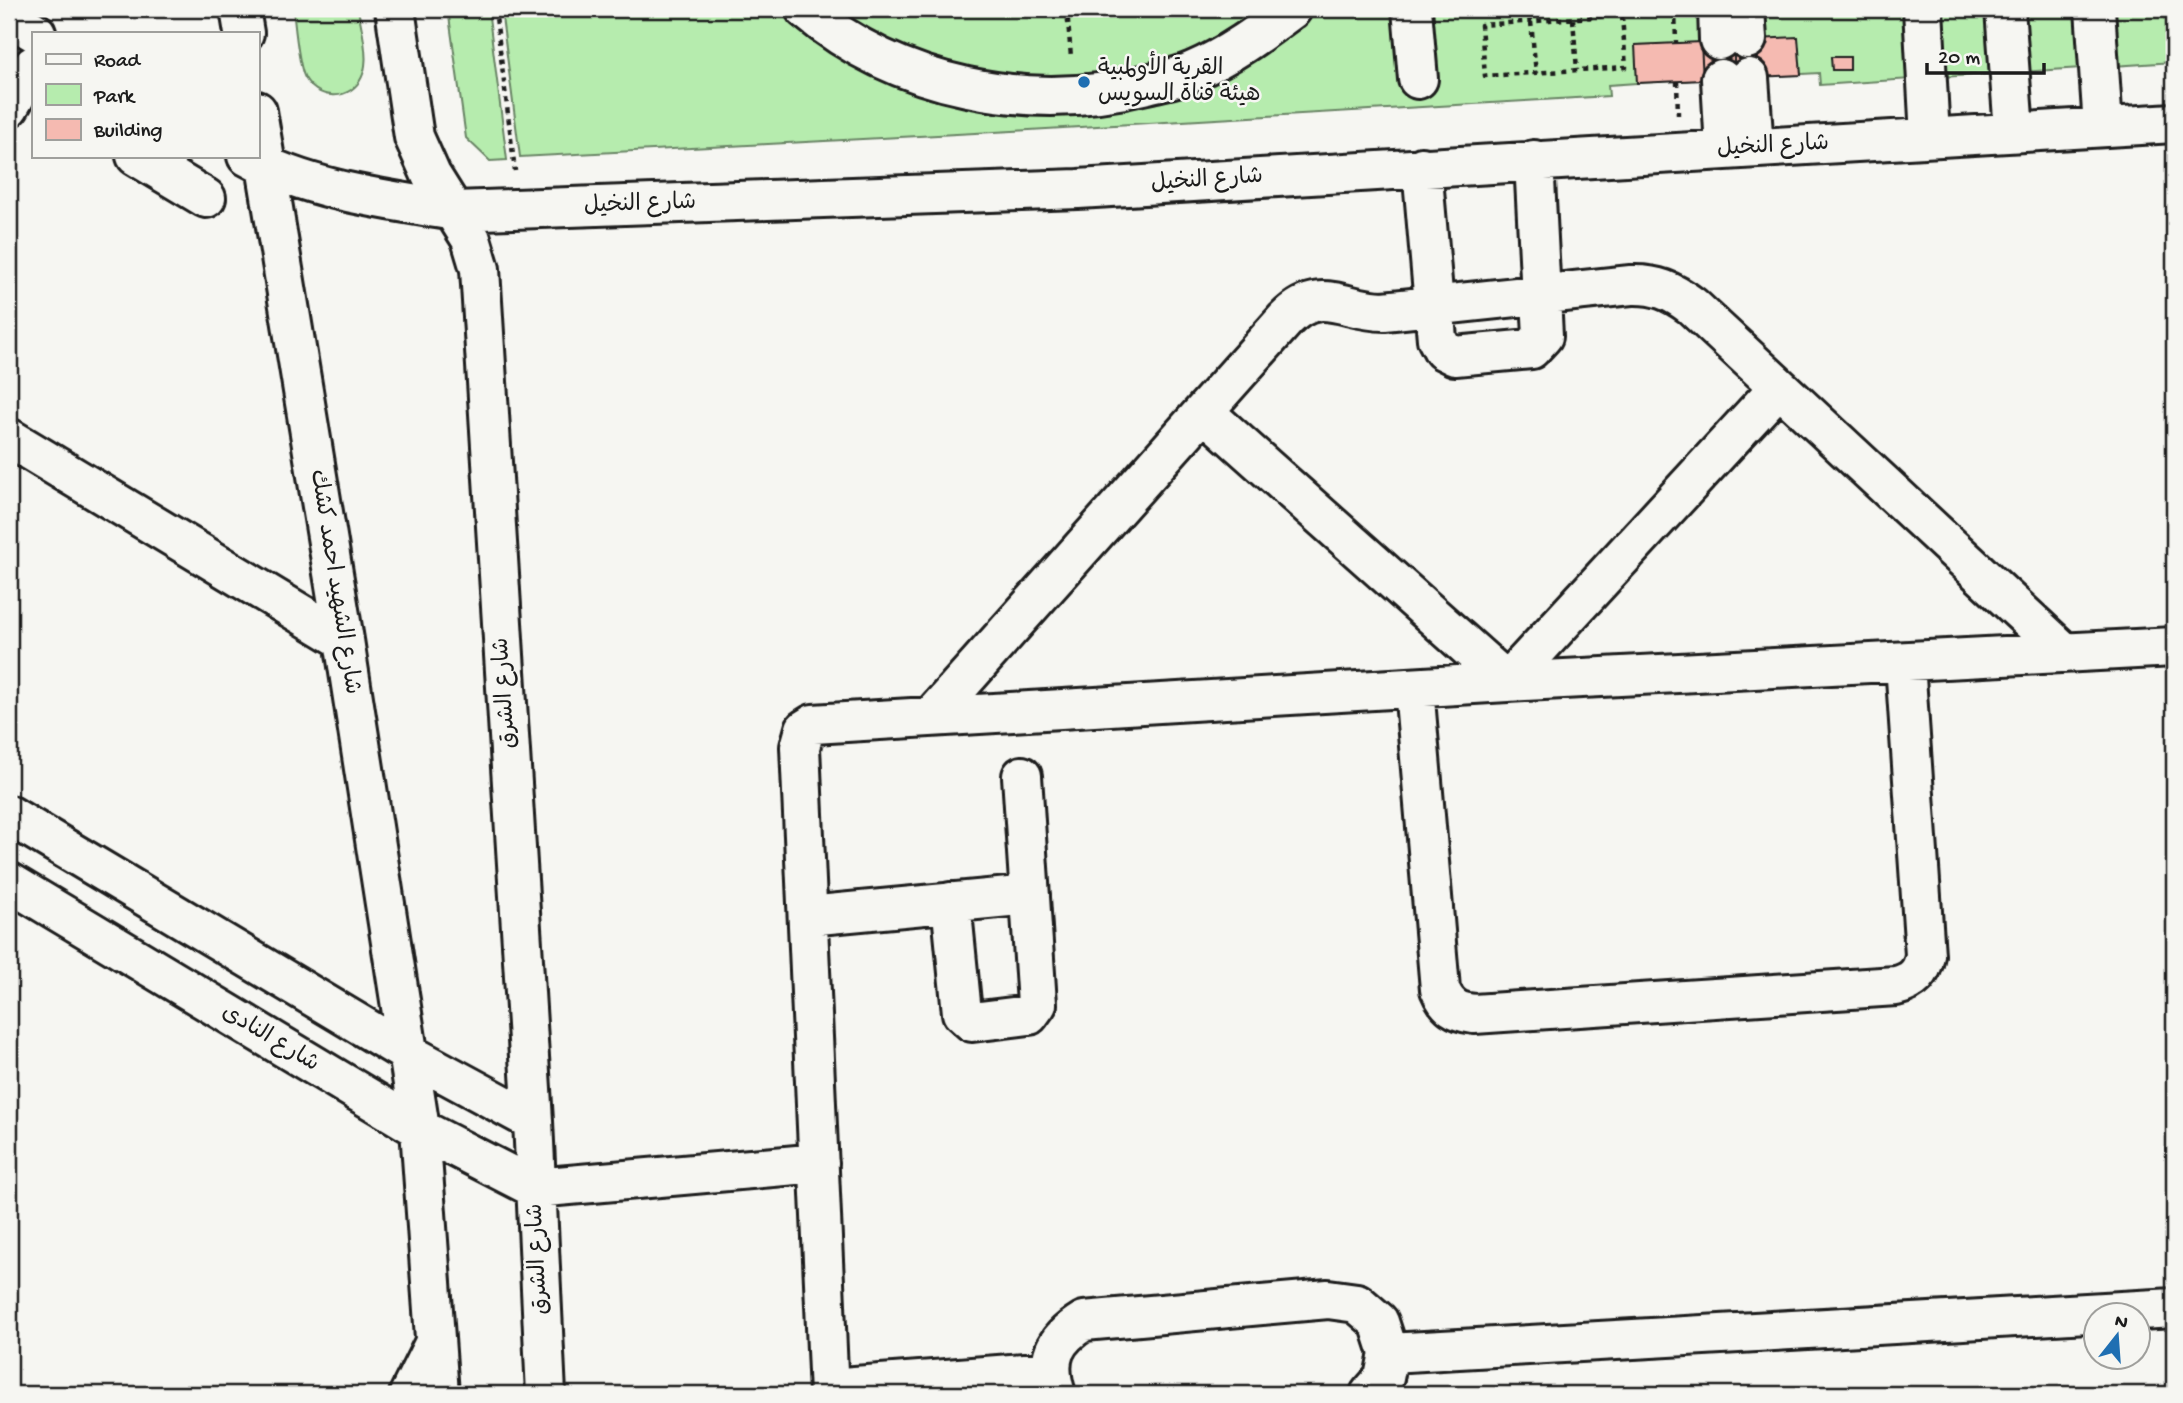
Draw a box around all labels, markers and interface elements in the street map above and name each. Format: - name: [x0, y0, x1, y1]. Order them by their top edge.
- legend: [32, 32, 259, 158]
- scale bar: [1927, 32, 2045, 76]
- text: 20 m: [1938, 47, 1980, 72]
- text: Road: [94, 50, 142, 75]
- place label: القرية الأولمبية هيئة قناة السويس: [1098, 50, 1261, 109]
- marker: القرية الأولمبية هيئة قناة السويس: [1076, 74, 1092, 90]
- text: Park: [93, 86, 137, 111]
- text: Building: [93, 120, 163, 145]
- street label: شارع النخيل: [1716, 131, 1830, 163]
- street label: شارع النخيل: [1150, 164, 1264, 198]
- street label: شارع النخيل: [583, 190, 697, 220]
- street label: شارع الشهيد احمد كشك: [303, 468, 365, 696]
- street label: شارع الشرق: [489, 637, 523, 749]
- street label: شارع النادى: [216, 999, 324, 1079]
- street label: شارع الشرق: [523, 1203, 555, 1315]
- north arrow: [2082, 1302, 2152, 1372]
- text: N: [2112, 1310, 2130, 1336]

